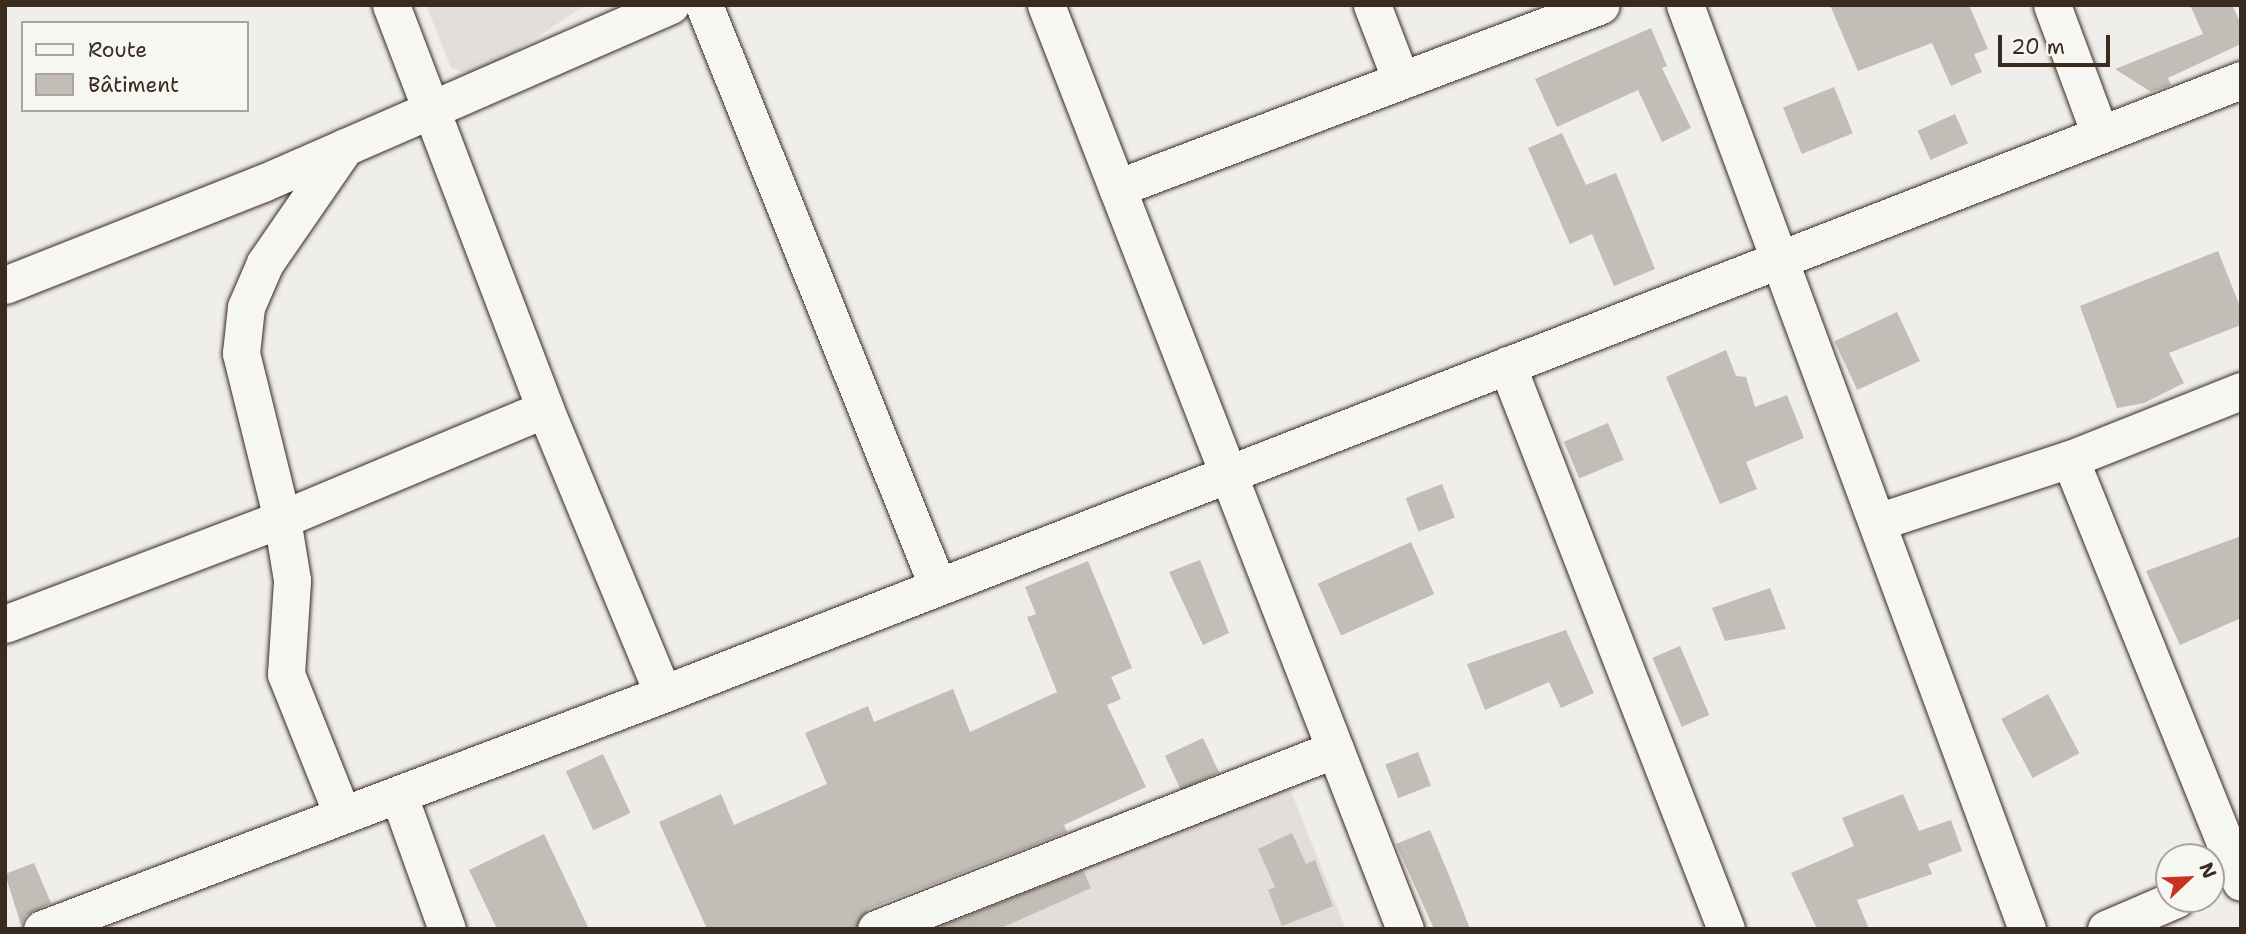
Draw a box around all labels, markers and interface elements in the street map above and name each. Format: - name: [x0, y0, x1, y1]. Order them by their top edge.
- legend: [21, 21, 248, 112]
- scale bar: [2001, 21, 2113, 65]
- text: 20 m: [2011, 33, 2065, 61]
- text: Route: [88, 36, 147, 64]
- text: Bâtiment: [88, 71, 179, 99]
- north arrow: [2155, 843, 2225, 913]
- text: N: [2194, 859, 2222, 882]

